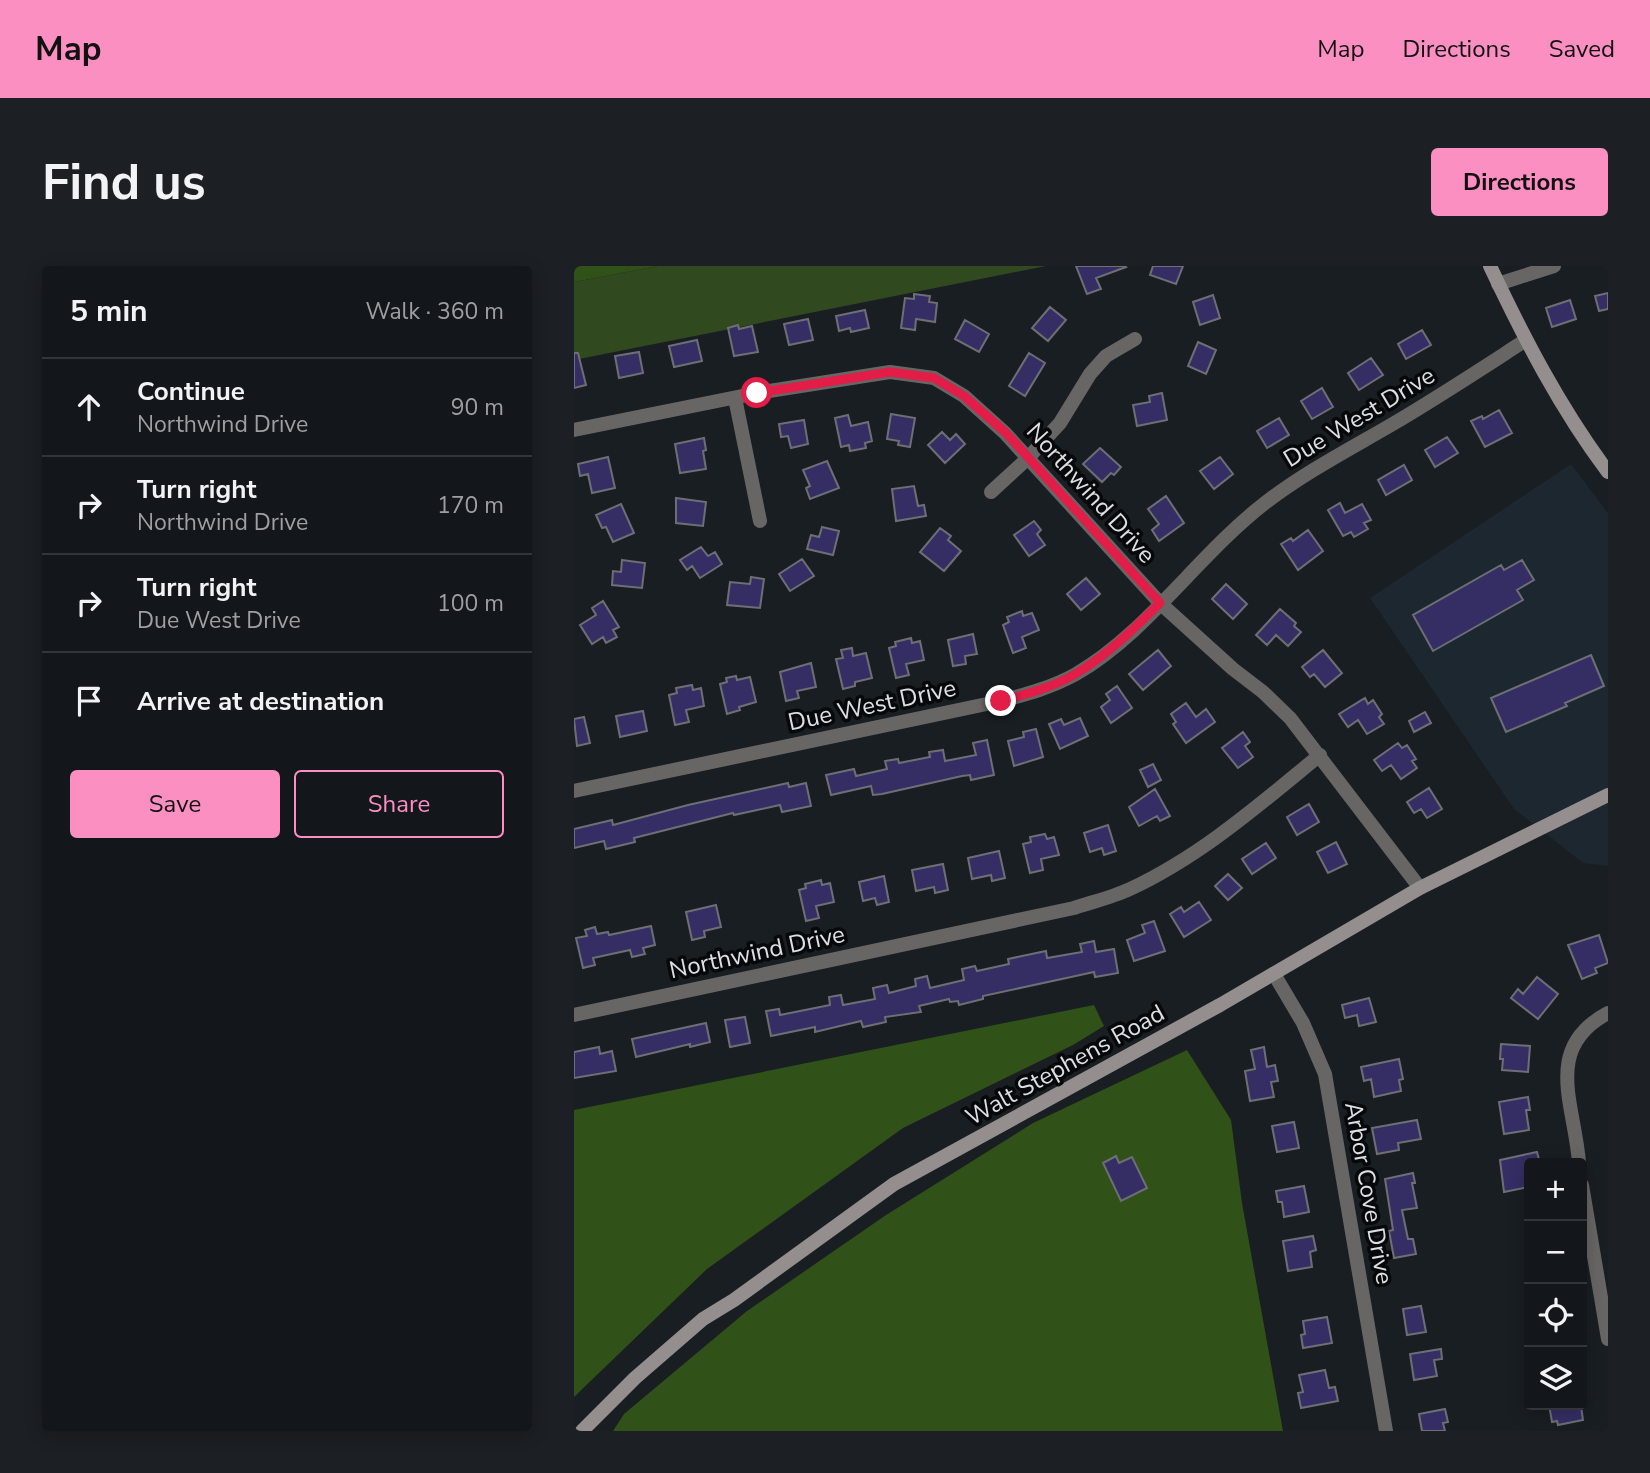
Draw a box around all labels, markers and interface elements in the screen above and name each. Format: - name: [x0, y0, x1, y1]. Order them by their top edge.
- text: Map: [35, 27, 102, 72]
- text: Map: [1317, 33, 1364, 65]
- text: Directions: [1402, 33, 1511, 65]
- text: Saved: [1549, 33, 1615, 65]
- button: Directions: [1431, 148, 1608, 216]
- text: Find us: [42, 149, 206, 216]
- text: 5 min: [70, 291, 148, 332]
- text: Walk · 360 m: [365, 296, 504, 327]
- street label: Due West Drive: [1278, 359, 1440, 475]
- text: Continue: [137, 374, 245, 409]
- route start: [741, 377, 772, 408]
- icon: ahead: [70, 388, 108, 426]
- text: 90 m: [451, 392, 504, 423]
- text: Northwind Drive: [137, 409, 308, 440]
- street label: Northwind Drive: [1019, 416, 1163, 570]
- text: Turn right: [137, 472, 256, 507]
- icon: right: [70, 486, 108, 524]
- text: 170 m: [437, 490, 504, 521]
- text: Northwind Drive: [137, 507, 308, 538]
- text: Turn right: [137, 570, 256, 605]
- icon: right: [70, 584, 108, 622]
- text: 100 m: [437, 588, 504, 619]
- text: Due West Drive: [137, 605, 301, 636]
- street label: Due West Drive: [785, 672, 959, 738]
- icon: arrive: [70, 682, 108, 720]
- text: Arrive at destination: [137, 684, 384, 719]
- route end: [985, 685, 1016, 716]
- button: Save: [70, 770, 280, 838]
- button: Share: [294, 770, 504, 838]
- street label: Northwind Drive: [666, 918, 848, 986]
- street label: Walt Stephens Road: [960, 997, 1170, 1133]
- street label: Arbor Cove Drive: [1337, 1099, 1401, 1287]
- map controls: [1524, 1158, 1587, 1410]
- button: +: [1524, 1158, 1587, 1221]
- button: −: [1524, 1221, 1587, 1284]
- button: locate: [1524, 1284, 1587, 1347]
- button: layers: [1524, 1347, 1587, 1410]

